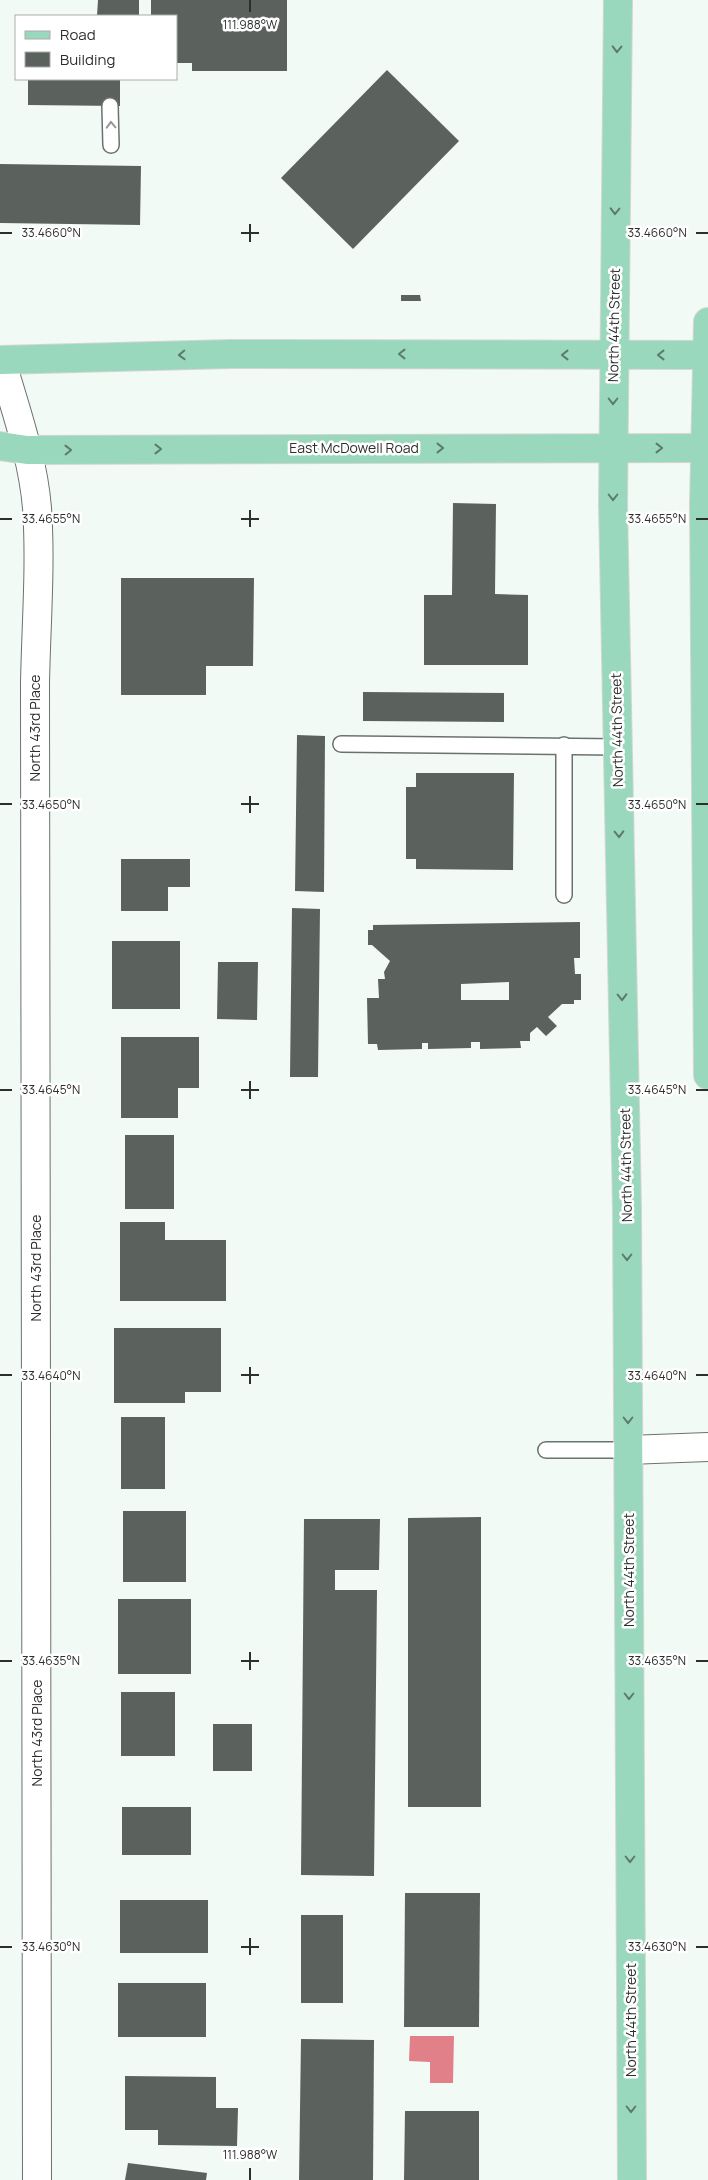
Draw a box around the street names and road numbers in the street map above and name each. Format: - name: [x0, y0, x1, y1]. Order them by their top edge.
- street label: North 44th Street: [603, 267, 624, 382]
- street label: East McDowell Road: [289, 438, 419, 457]
- street label: North 44th Street: [606, 672, 627, 787]
- street label: North 43rd Place: [25, 675, 44, 781]
- street label: North 44th Street: [615, 1107, 636, 1222]
- street label: North 43rd Place: [26, 1215, 45, 1321]
- street label: North 44th Street: [619, 1513, 638, 1627]
- street label: North 43rd Place: [27, 1680, 46, 1786]
- street label: North 44th Street: [621, 1963, 640, 2077]

